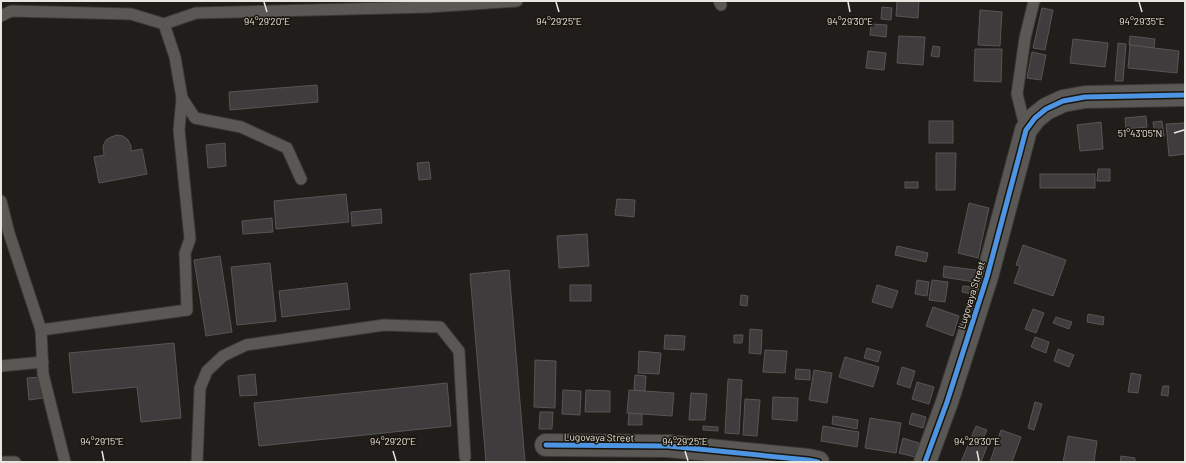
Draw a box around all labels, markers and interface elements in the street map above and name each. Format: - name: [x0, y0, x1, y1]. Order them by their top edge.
- text: 94°29'20"E: [244, 15, 290, 27]
- text: 94°29'25"E: [536, 15, 582, 27]
- text: 94°29'30"E: [827, 15, 873, 27]
- text: 94°29'35"E: [1119, 15, 1165, 27]
- text: 51°43'05"N: [1118, 127, 1162, 139]
- street label: Lugovaya Street: [955, 259, 987, 330]
- street label: Lugovaya Street: [564, 430, 635, 444]
- text: 94°29'15"E: [80, 435, 124, 447]
- text: 94°29'20"E: [370, 435, 416, 447]
- text: 94°29'25"E: [662, 435, 708, 447]
- text: 94°29'30"E: [954, 435, 1000, 447]

